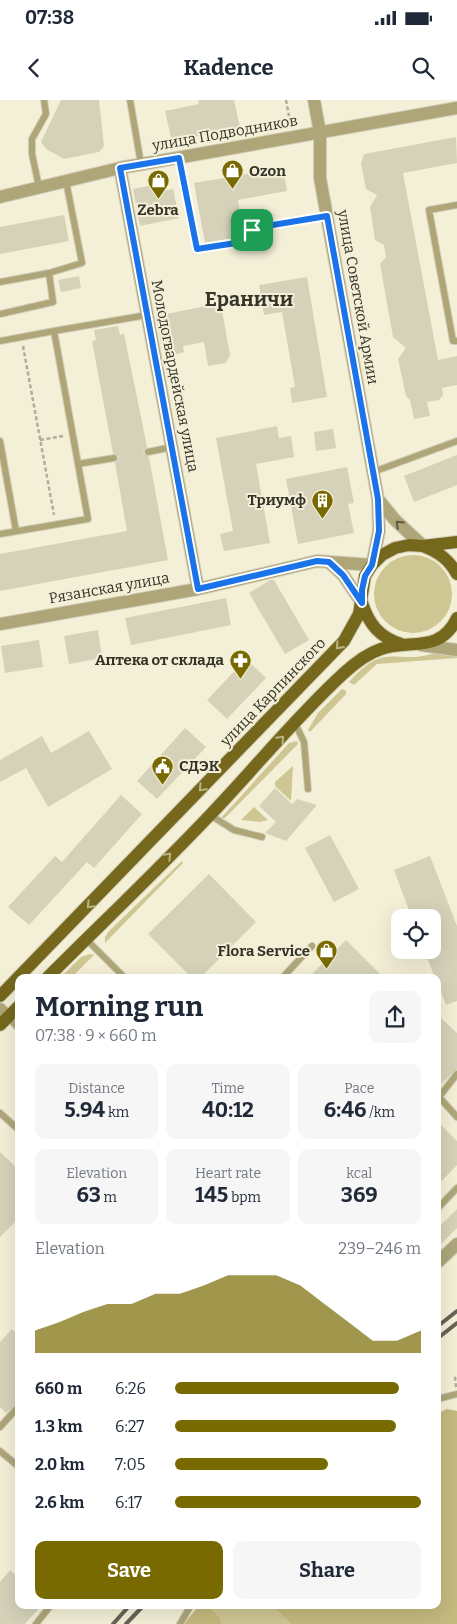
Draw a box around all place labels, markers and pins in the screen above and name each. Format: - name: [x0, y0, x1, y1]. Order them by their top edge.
- shop icon: Ozon: [221, 159, 245, 190]
- place label: Ozon: [249, 162, 286, 180]
- shop icon: Zebra: [146, 169, 170, 200]
- place label: Zebra: [137, 201, 179, 219]
- pin: [231, 209, 273, 251]
- building icon: Триумф: [310, 488, 334, 519]
- place label: Триумф: [248, 491, 306, 509]
- pharmacy icon: Аптека от склада: [228, 648, 252, 679]
- place label: Аптека от склада: [95, 651, 225, 669]
- public building icon: СДЭК: [151, 754, 175, 785]
- place label: СДЭК: [179, 757, 220, 775]
- shop icon: Flora Service: [314, 939, 338, 970]
- place label: Flora Service: [218, 942, 310, 960]

